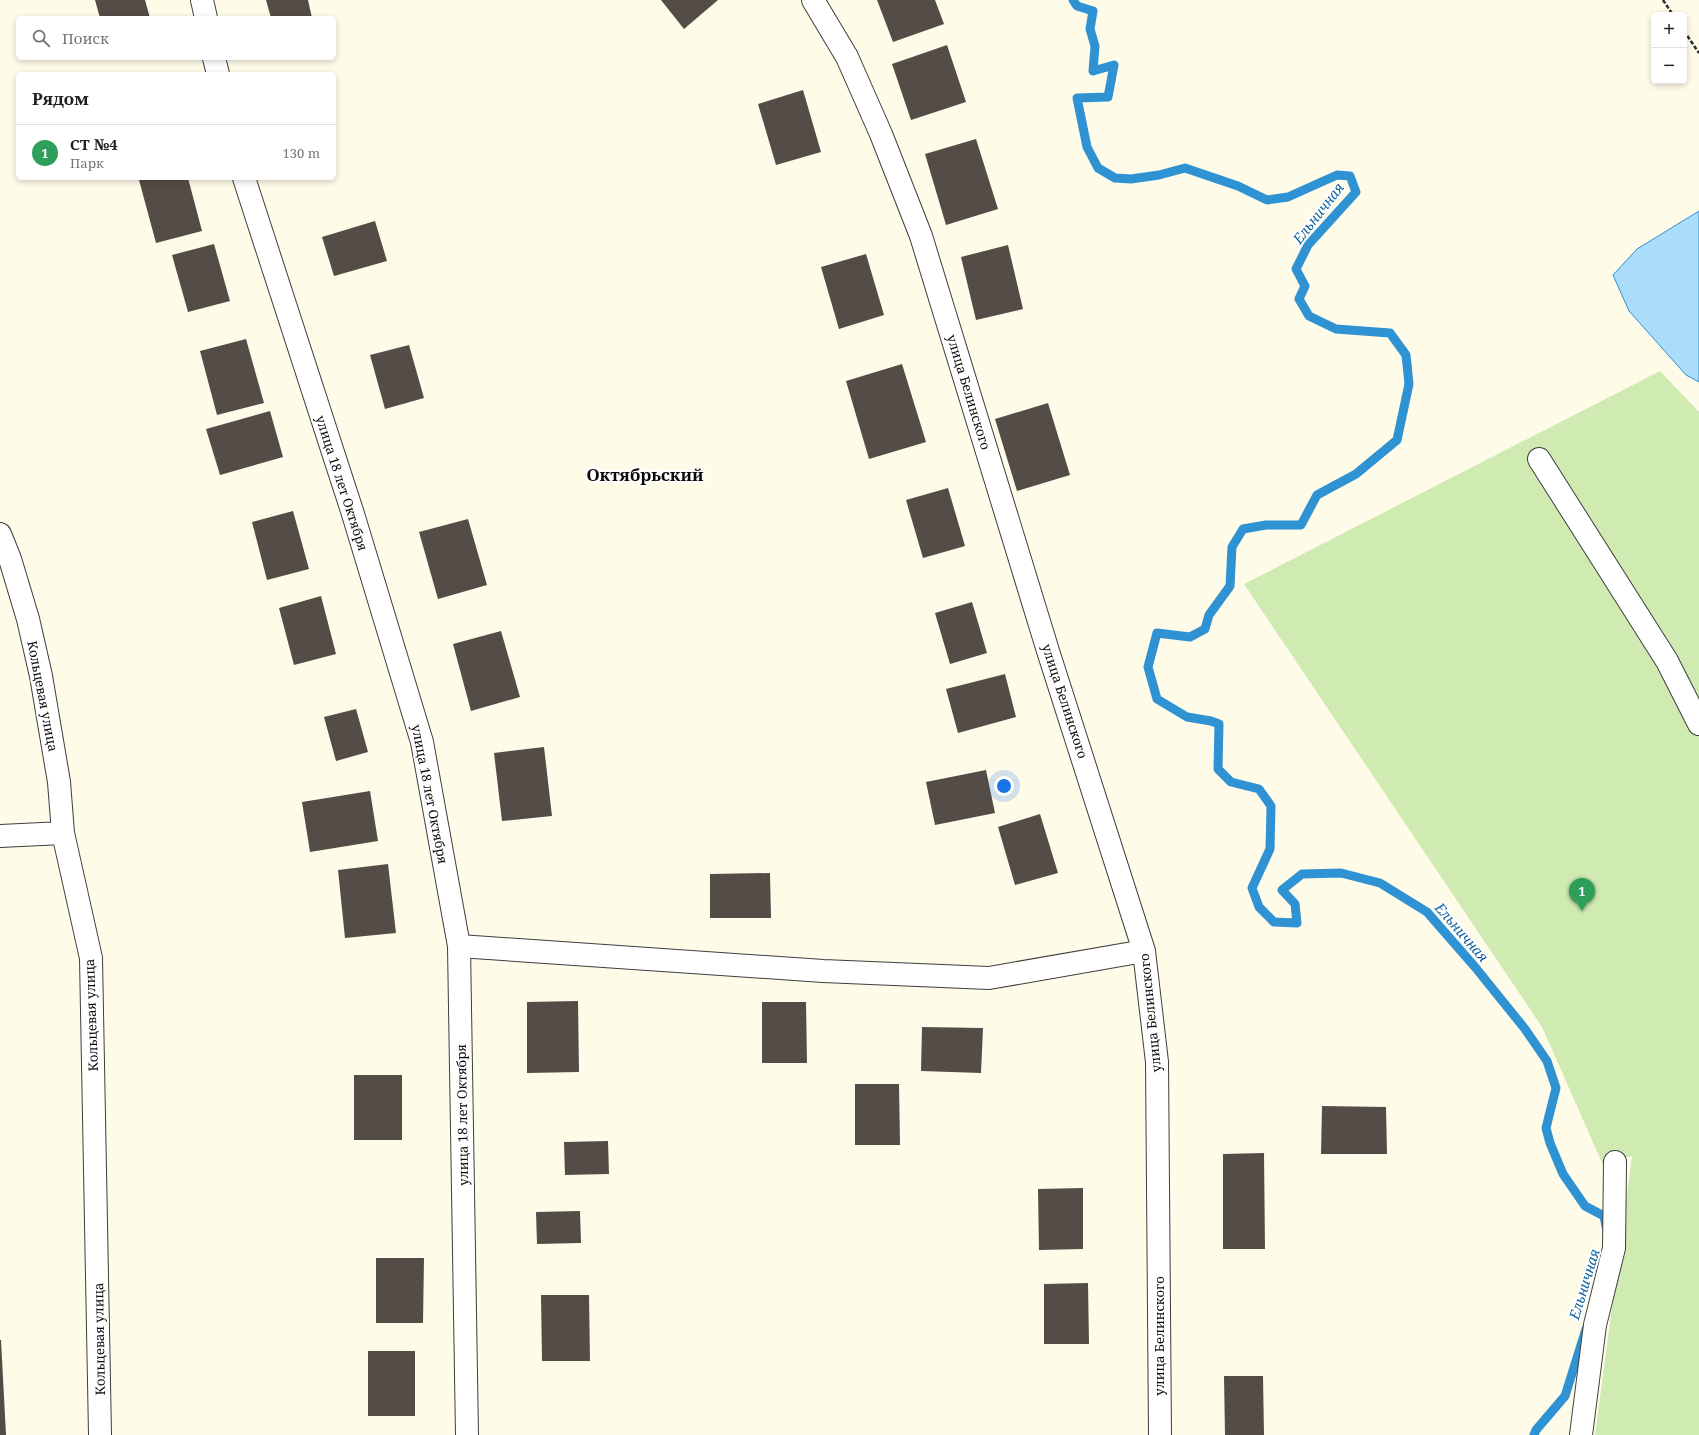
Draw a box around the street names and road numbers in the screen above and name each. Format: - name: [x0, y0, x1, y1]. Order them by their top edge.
- street label: улица Белинского: [943, 332, 995, 452]
- street label: улица 18 лет Октября: [312, 413, 372, 553]
- street label: Кольцевая улица: [23, 639, 63, 753]
- street label: улица Белинского: [1038, 641, 1092, 761]
- street label: улица 18 лет Октября: [408, 723, 452, 865]
- street label: улица Белинского: [1135, 953, 1165, 1073]
- street label: Кольцевая улица: [80, 958, 102, 1072]
- street label: улица 18 лет Октября: [452, 1044, 472, 1186]
- street label: улица Белинского: [1150, 1276, 1168, 1396]
- street label: Кольцевая улица: [89, 1283, 109, 1395]

